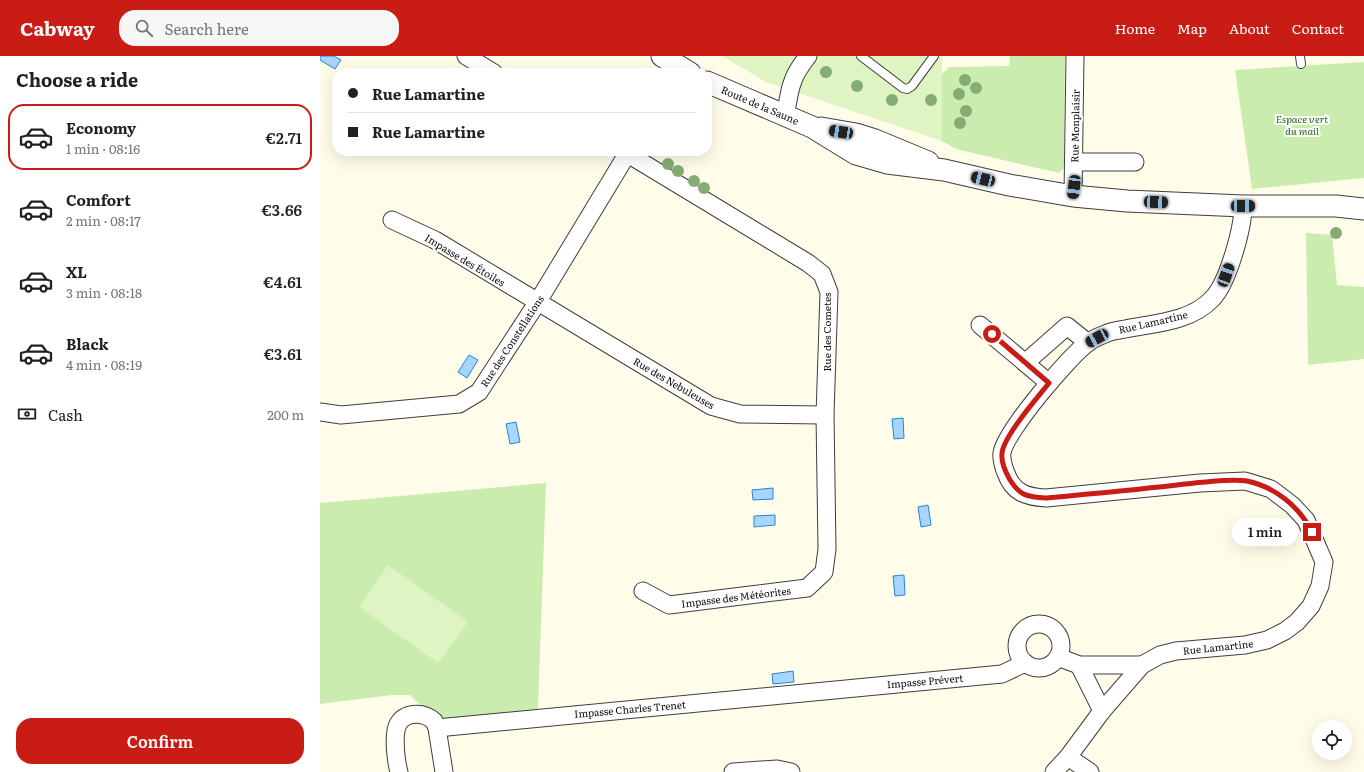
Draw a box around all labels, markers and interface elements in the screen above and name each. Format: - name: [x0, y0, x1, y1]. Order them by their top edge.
- search box: [119, 10, 399, 46]
- text: Cabway: [20, 14, 95, 42]
- icon: search: [133, 17, 155, 39]
- text: Search here: [165, 17, 249, 40]
- text: Home: [1115, 18, 1155, 38]
- text: Map: [1177, 18, 1207, 38]
- text: About: [1229, 18, 1270, 38]
- text: Contact: [1292, 18, 1344, 38]
- text: Choose a ride: [16, 66, 138, 93]
- street label: Route de la Saune: [719, 81, 801, 128]
- text: Rue Lamartine: [372, 82, 485, 105]
- street label: Rue Monplaisir: [1066, 89, 1083, 163]
- park label: Espace vert du mail: [1276, 111, 1328, 138]
- text: Economy: [66, 116, 136, 139]
- icon: car: [18, 119, 54, 155]
- text: Rue Lamartine: [372, 120, 485, 143]
- car: [828, 124, 854, 140]
- text: €2.71: [266, 126, 302, 149]
- text: 1 min · 08:16: [66, 139, 140, 158]
- car: [970, 170, 996, 188]
- car: [1067, 174, 1081, 200]
- text: Comfort: [66, 188, 131, 211]
- icon: car: [18, 191, 54, 227]
- car: [1144, 196, 1168, 208]
- text: €3.66: [261, 198, 302, 221]
- car: [1231, 200, 1255, 212]
- text: 2 min · 08:17: [66, 211, 141, 230]
- street label: Impasse des Étoiles: [422, 230, 509, 290]
- text: XL: [66, 260, 87, 283]
- car: [1216, 262, 1236, 288]
- icon: car: [18, 263, 54, 299]
- text: €4.61: [263, 270, 302, 293]
- text: 3 min · 08:18: [66, 283, 142, 302]
- street label: Rue des Constellations: [476, 292, 547, 390]
- street label: Rue des Cometes: [819, 292, 834, 371]
- street label: Rue Lamartine: [1117, 306, 1189, 337]
- route start: [983, 325, 1001, 343]
- car: [1084, 327, 1110, 349]
- text: Black: [66, 332, 109, 355]
- icon: car: [18, 335, 54, 371]
- text: €3.61: [264, 342, 302, 365]
- street label: Rue des Nebuleuses: [631, 353, 718, 412]
- text: 4 min · 08:19: [66, 355, 142, 374]
- icon: cash: [16, 403, 38, 425]
- text: Cash: [48, 403, 83, 426]
- text: 200 m: [267, 405, 304, 424]
- callout: 1 min: [1232, 518, 1298, 546]
- text: 1 min: [1248, 522, 1282, 541]
- route end: [1303, 523, 1321, 541]
- street label: Impasse des Météorites: [680, 582, 792, 611]
- street label: Rue Lamartine: [1182, 635, 1254, 658]
- street label: Impasse Prévert: [886, 670, 964, 691]
- street label: Impasse Charles Trenet: [574, 696, 686, 721]
- button: Confirm: [16, 718, 304, 764]
- map controls: [1312, 720, 1352, 760]
- button: locate: [1312, 720, 1352, 760]

